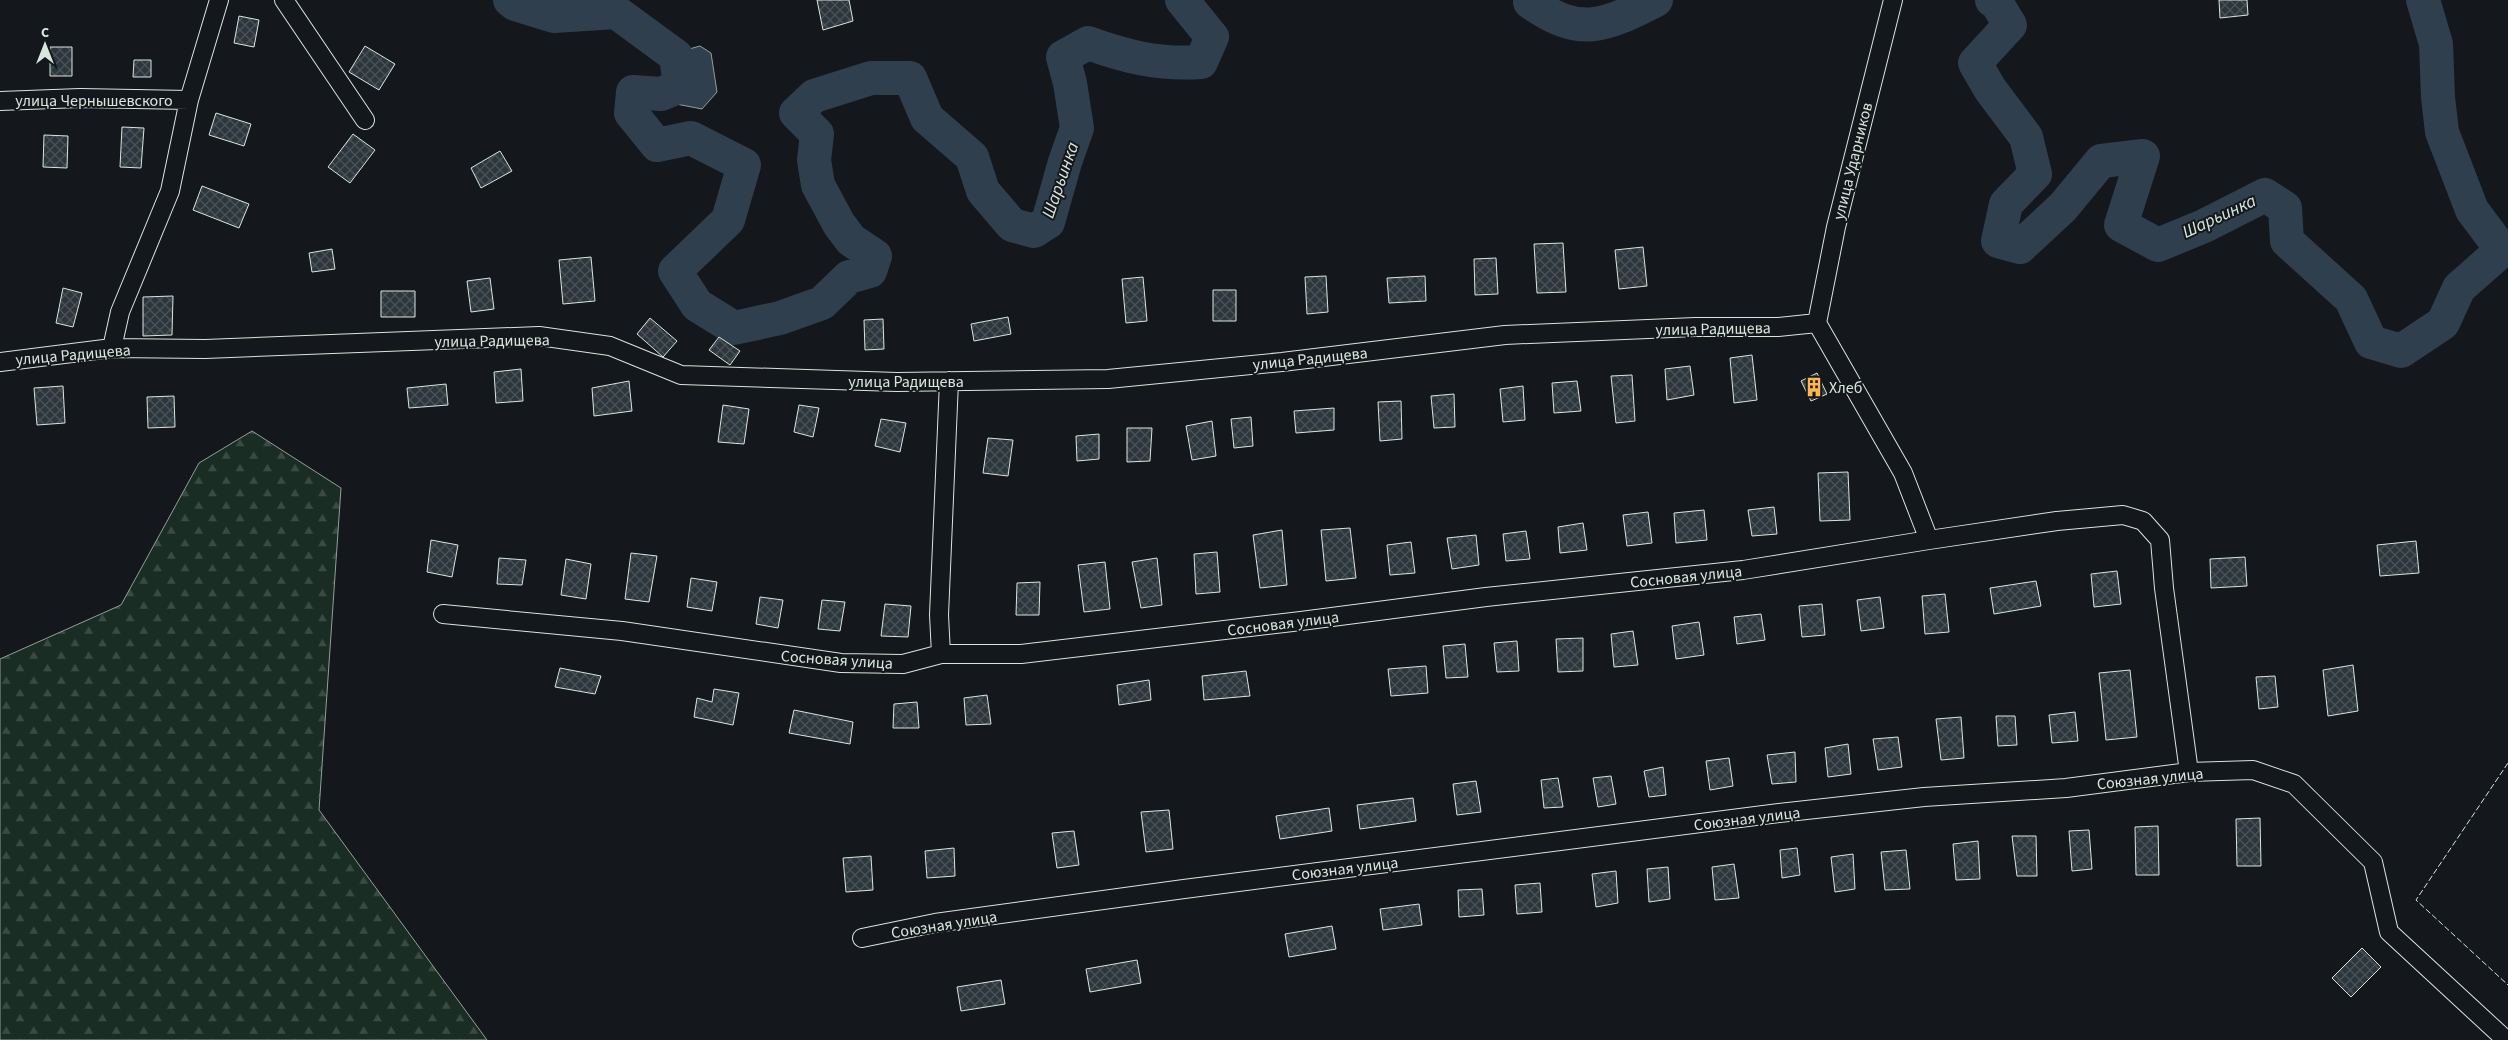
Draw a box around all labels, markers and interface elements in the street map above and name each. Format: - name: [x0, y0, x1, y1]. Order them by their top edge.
- north arrow: [20, 20, 70, 70]
- text: С: [41, 23, 49, 43]
- street label: улица Чернышевского: [15, 90, 173, 112]
- street label: улица Ударников: [1828, 100, 1878, 222]
- water label: Шарьинка: [1036, 138, 1085, 222]
- water label: Шарьинка: [2178, 188, 2261, 244]
- street label: улица Радищева: [1655, 317, 1771, 341]
- street label: улица Радищева: [434, 329, 550, 353]
- street label: улица Радищева: [15, 339, 132, 371]
- street label: улица Радищева: [1252, 342, 1369, 376]
- street label: улица Радищева: [848, 371, 964, 393]
- building icon: Хлеб: [1803, 376, 1825, 398]
- place label: Хлеб: [1829, 377, 1862, 399]
- street label: Сосновая улица: [1629, 560, 1743, 594]
- street label: Сосновая улица: [1226, 606, 1340, 642]
- street label: Сосновая улица: [780, 645, 894, 675]
- street label: Союзная улица: [2096, 762, 2205, 796]
- street label: Союзная улица: [1693, 802, 1802, 836]
- street label: Союзная улица: [1291, 852, 1400, 886]
- street label: Союзная улица: [890, 906, 999, 944]

